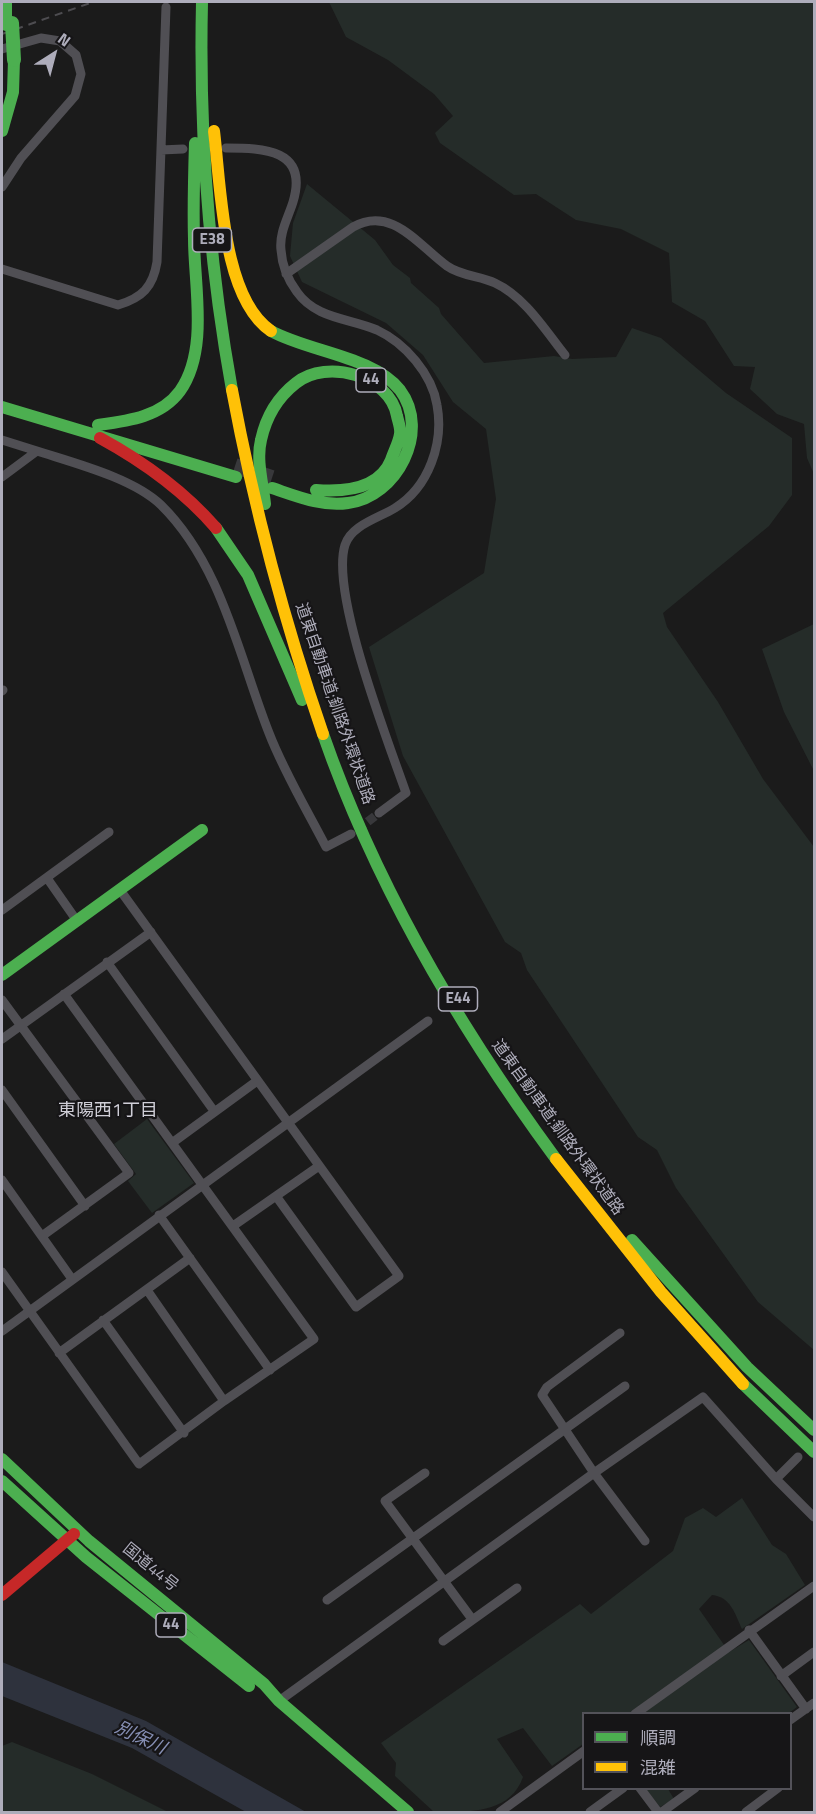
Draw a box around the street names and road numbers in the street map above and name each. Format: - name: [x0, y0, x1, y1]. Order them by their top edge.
- road number: E38: [192, 228, 232, 252]
- road number: 44: [356, 368, 386, 392]
- street label: 道東自動車道;釧路外環状道路: [290, 601, 378, 807]
- road number: E44: [438, 987, 478, 1011]
- street label: 道東自動車道;釧路外環状道路: [487, 1037, 627, 1219]
- street label: 国道44号: [118, 1540, 182, 1596]
- road number: 44: [156, 1613, 186, 1637]

